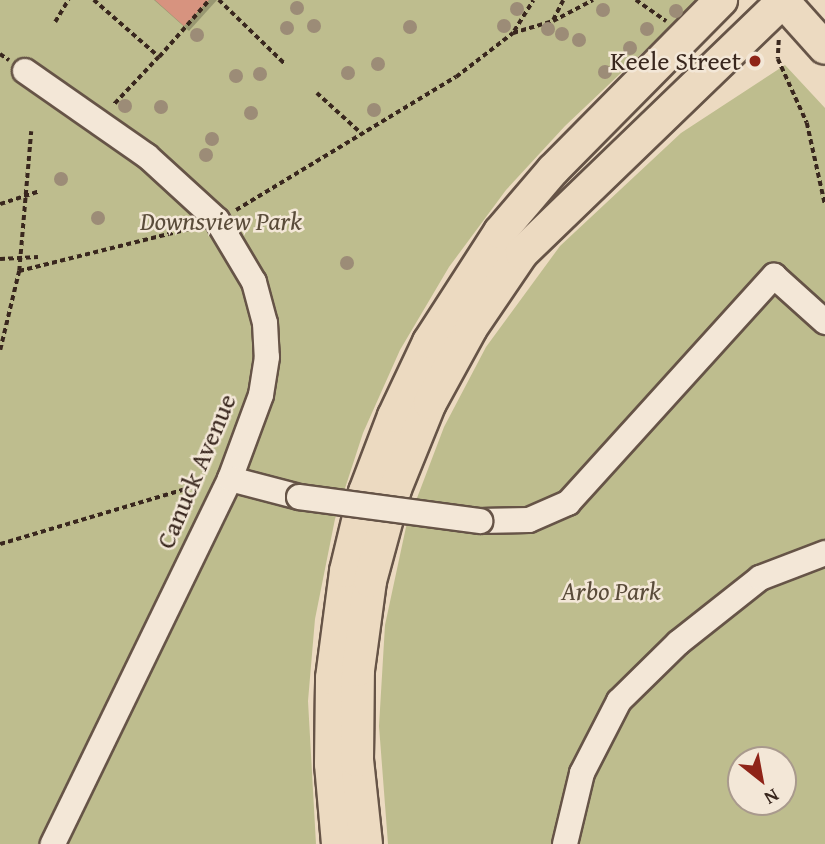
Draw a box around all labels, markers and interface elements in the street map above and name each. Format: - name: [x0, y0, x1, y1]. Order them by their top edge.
- place label: Keele Street: [610, 45, 741, 77]
- marker: Keele Street: [747, 53, 763, 69]
- park label: Downsview Park: [140, 205, 302, 237]
- street label: Canuck Avenue: [149, 389, 243, 553]
- park label: Arbo Park: [561, 575, 661, 607]
- north arrow: [727, 746, 797, 816]
- text: N: [759, 782, 784, 813]

